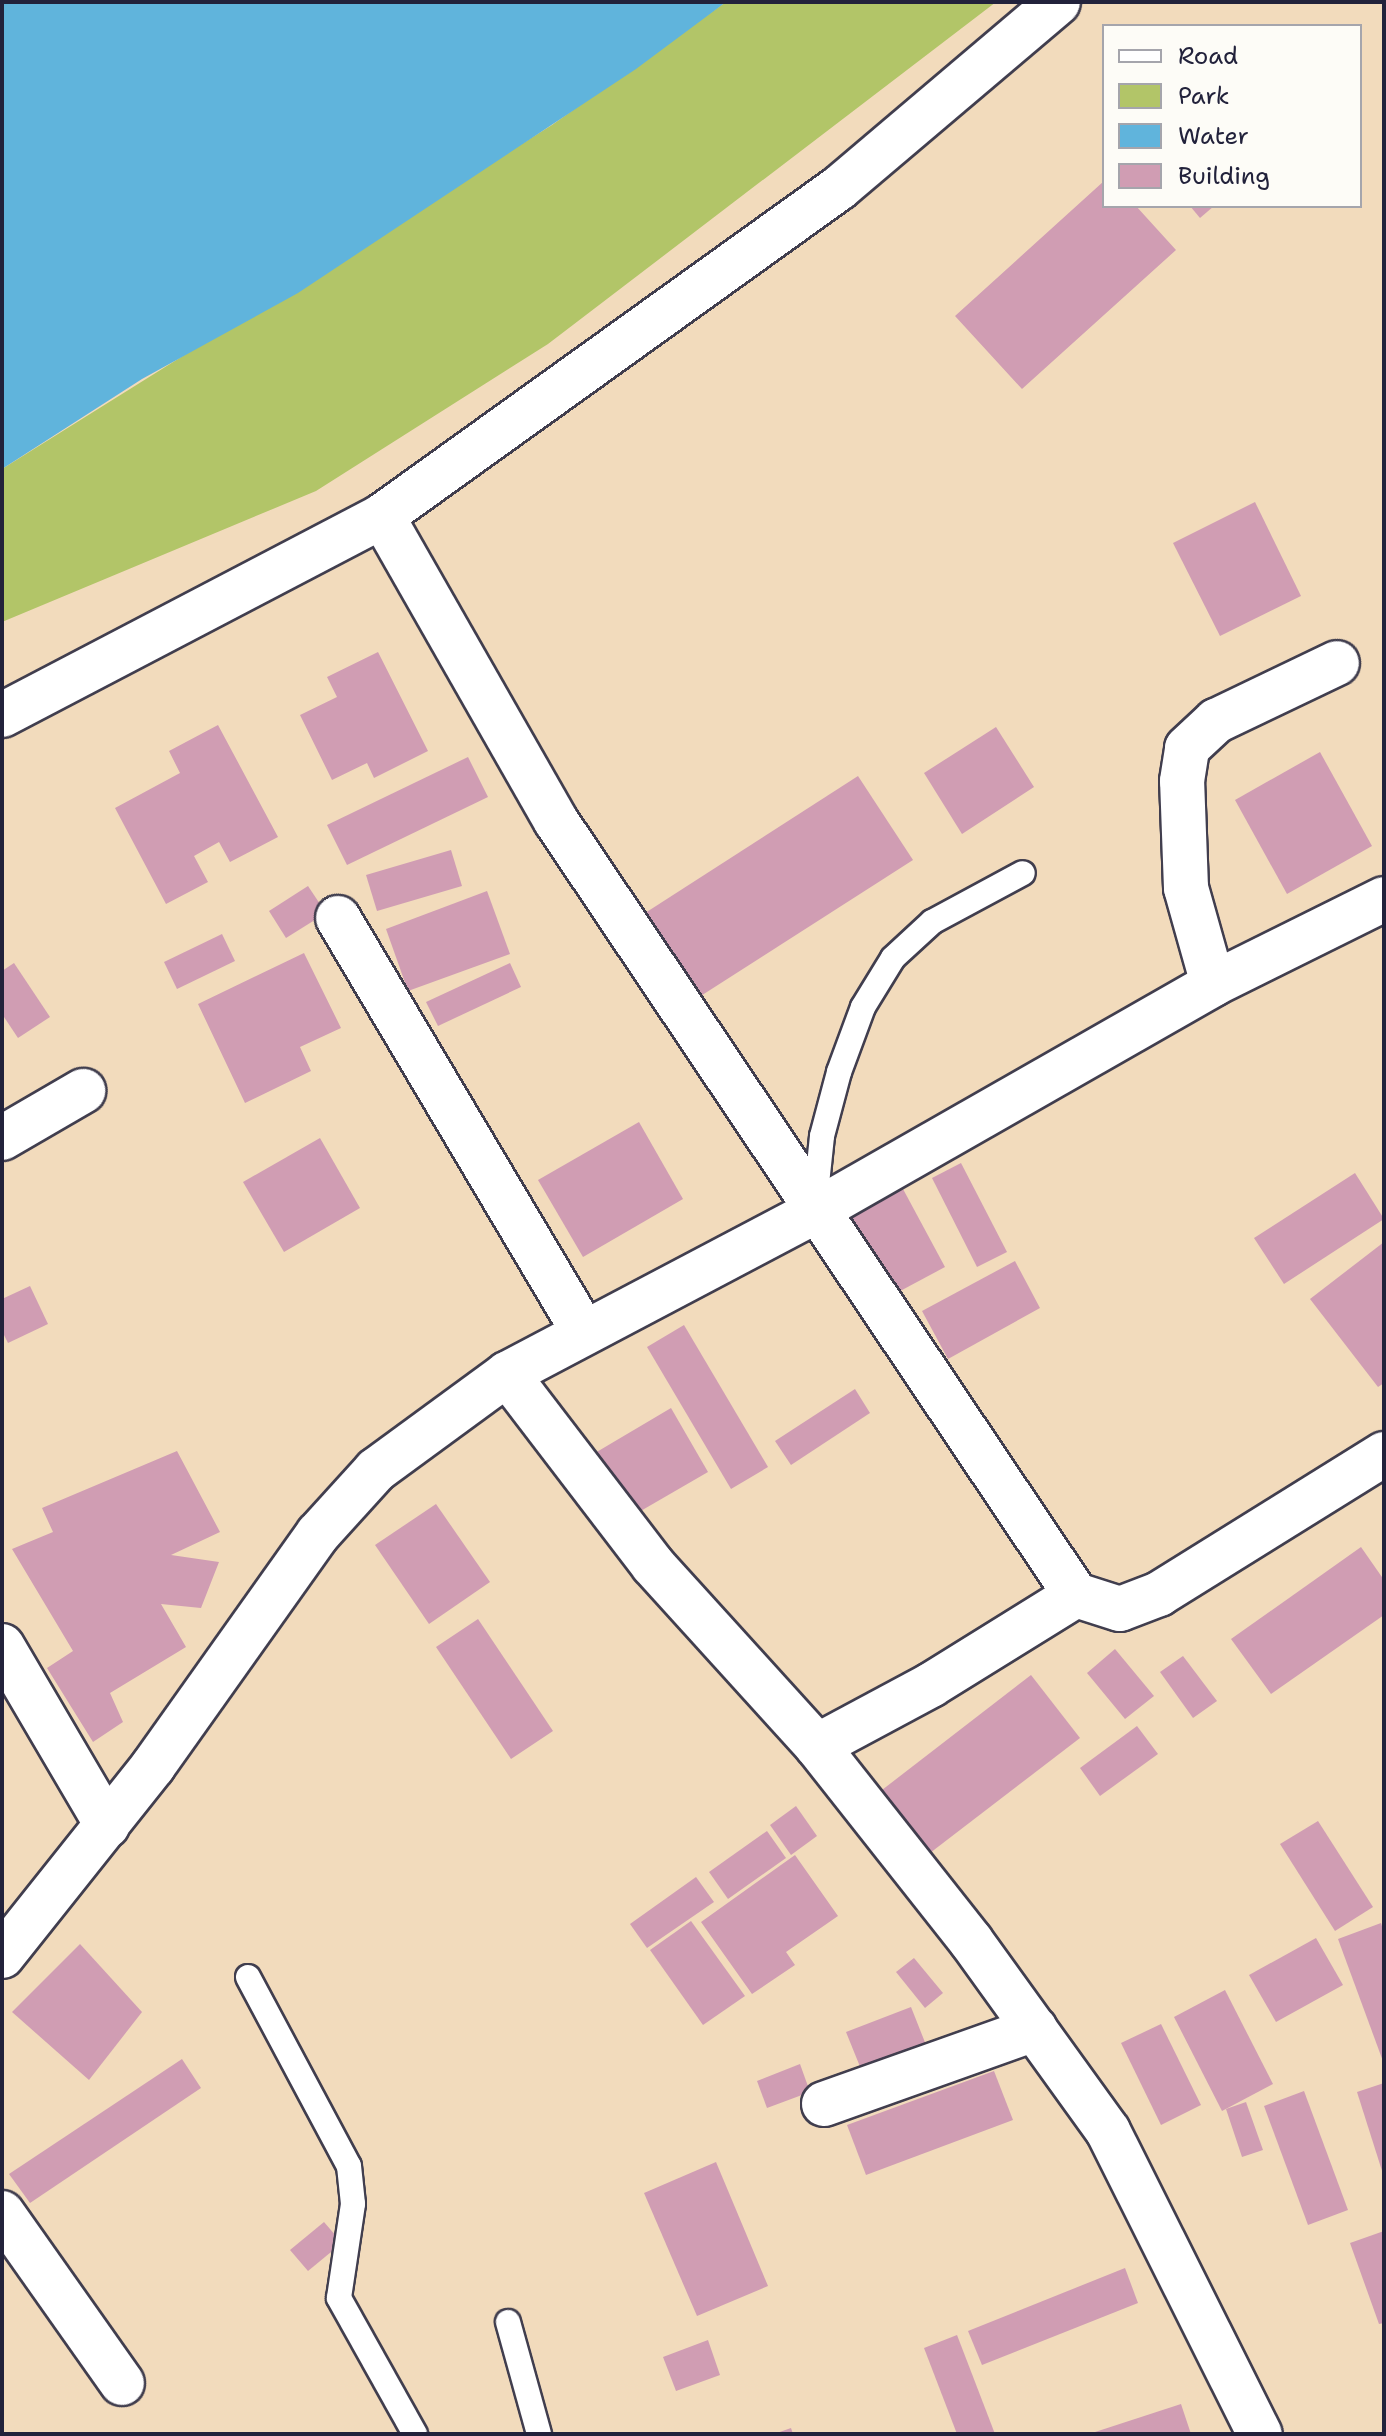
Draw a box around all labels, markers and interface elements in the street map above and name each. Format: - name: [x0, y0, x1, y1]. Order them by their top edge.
- legend: [1102, 24, 1362, 208]
- text: Road: [1178, 40, 1238, 72]
- text: Park: [1178, 80, 1230, 112]
- text: Water: [1178, 120, 1249, 152]
- text: Building: [1178, 160, 1270, 192]

